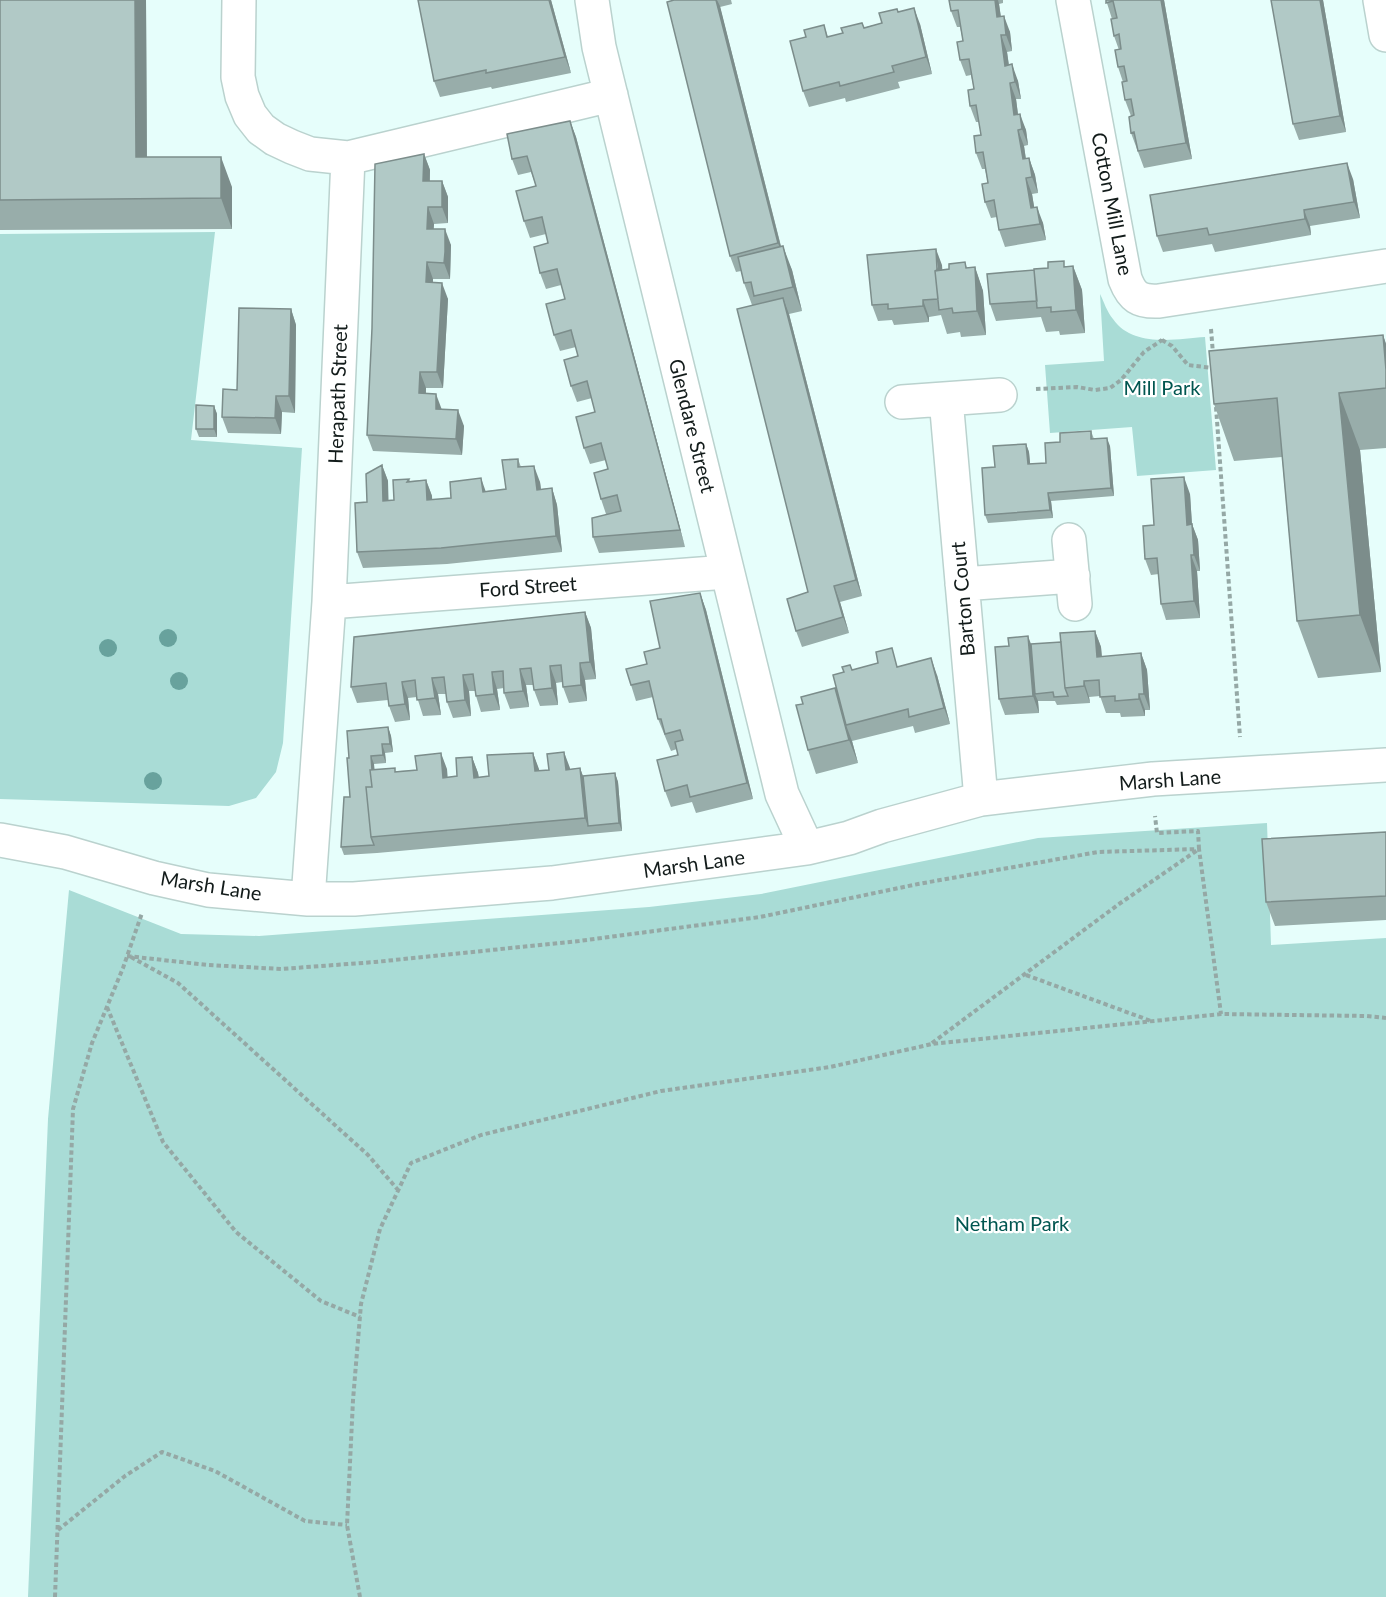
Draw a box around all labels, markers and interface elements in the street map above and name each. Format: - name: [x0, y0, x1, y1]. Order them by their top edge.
- street label: Cotton Mill Lane: [1087, 130, 1139, 277]
- street label: Herapath Street: [323, 324, 351, 464]
- street label: Glendare Street: [665, 356, 721, 495]
- park label: Mill Park: [1124, 375, 1201, 399]
- street label: Barton Court: [945, 541, 979, 657]
- street label: Ford Street: [478, 571, 577, 601]
- street label: Marsh Lane: [1118, 763, 1222, 795]
- street label: Marsh Lane: [642, 844, 746, 882]
- street label: Marsh Lane: [159, 865, 264, 905]
- park label: Netham Park: [955, 1211, 1070, 1235]

